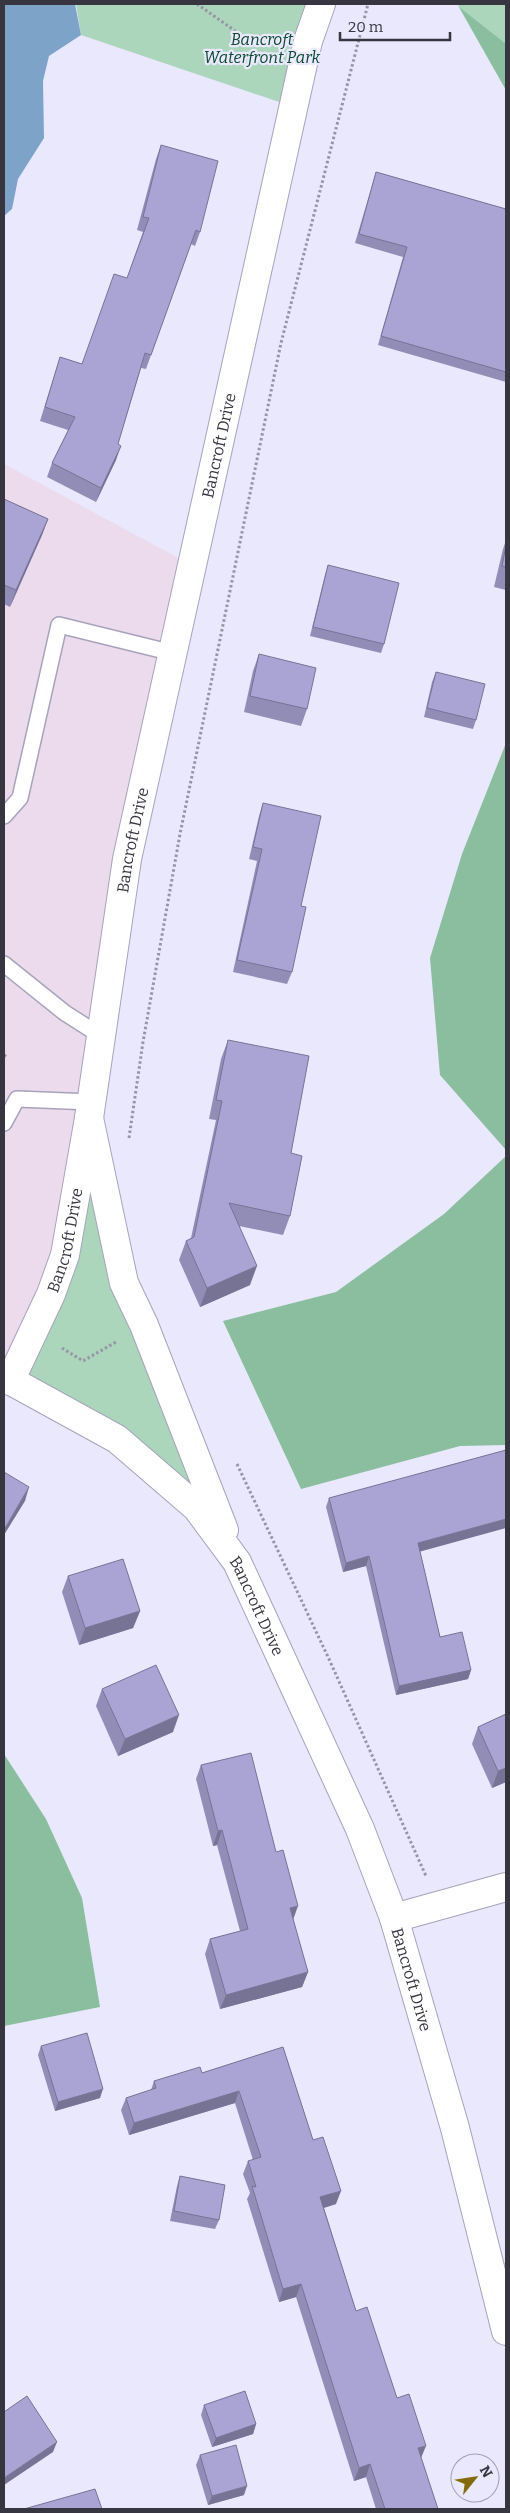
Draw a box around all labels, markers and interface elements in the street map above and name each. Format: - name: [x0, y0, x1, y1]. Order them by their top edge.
- scale bar: [340, 10, 450, 42]
- text: 20 m: [348, 18, 384, 36]
- park label: Bancroft Waterfront Park: [204, 30, 321, 67]
- street label: Bancroft Drive: [198, 391, 240, 500]
- street label: Bancroft Drive: [113, 786, 153, 894]
- street label: Bancroft Drive: [43, 1187, 87, 1295]
- street label: Bancroft Drive: [226, 1552, 288, 1659]
- street label: Bancroft Drive: [387, 1926, 435, 2034]
- north arrow: [450, 2453, 500, 2503]
- text: N: [476, 2463, 496, 2481]

